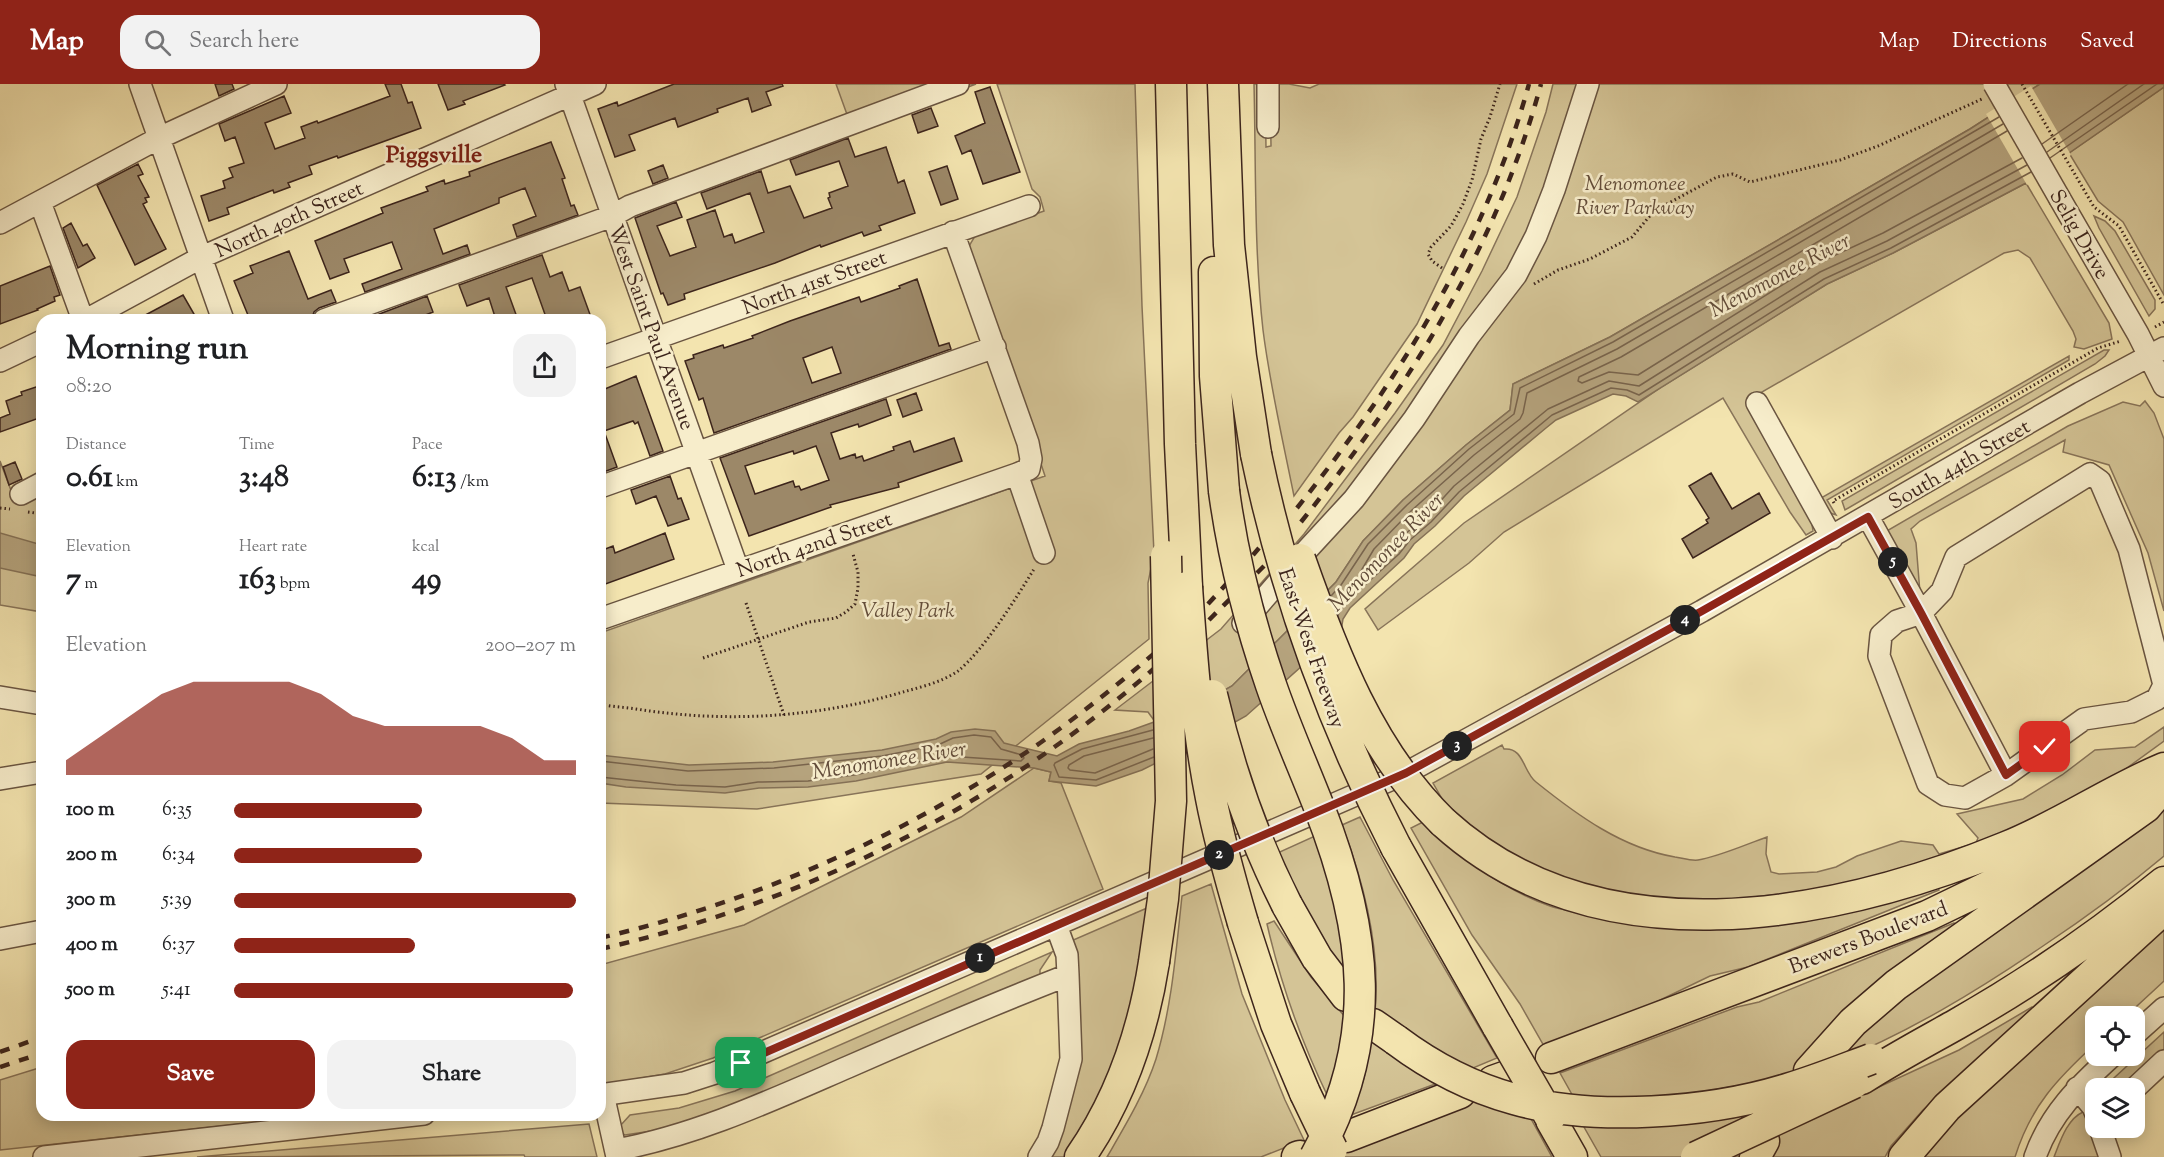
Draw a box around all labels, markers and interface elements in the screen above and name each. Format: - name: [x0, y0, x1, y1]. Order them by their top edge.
- search box: [120, 15, 540, 69]
- text: Map: [30, 22, 84, 62]
- icon: search: [141, 26, 174, 59]
- text: Search here: [189, 26, 299, 58]
- text: Map: [1879, 27, 1919, 57]
- text: Directions: [1952, 27, 2047, 57]
- text: Saved: [2080, 27, 2134, 57]
- district label: Piggsville: [386, 139, 482, 173]
- park label: Menomonee River Parkway: [1576, 170, 1694, 224]
- street label: North 40th Street: [211, 175, 369, 267]
- street label: Selig Drive: [2040, 185, 2116, 285]
- street label: West Saint Paul Avenue: [599, 221, 701, 435]
- water label: Menomonee River: [1704, 226, 1857, 327]
- street label: North 41st Street: [738, 244, 891, 324]
- text: Morning run: [66, 326, 248, 374]
- button: share: [513, 334, 576, 397]
- text: 08:20: [66, 373, 112, 402]
- street label: South 44th Street: [1884, 413, 2036, 519]
- text: Distance: [66, 434, 126, 457]
- text: Time: [239, 434, 275, 457]
- text: Pace: [412, 434, 443, 457]
- text: 0.61: [66, 457, 113, 500]
- text: 3:48: [239, 457, 289, 500]
- text: 6:13: [412, 457, 457, 500]
- text: km: [113, 471, 138, 494]
- text: /km: [457, 471, 489, 494]
- water label: Menomonee River: [1322, 486, 1453, 620]
- street label: North 42nd Street: [733, 505, 897, 587]
- text: Elevation: [66, 536, 131, 559]
- text: Heart rate: [239, 536, 307, 559]
- text: kcal: [412, 536, 440, 559]
- pin: 5: [1878, 547, 1908, 577]
- text: 5: [1890, 550, 1896, 573]
- text: 7: [66, 559, 81, 602]
- text: 163: [239, 559, 276, 602]
- text: 49: [412, 559, 441, 602]
- street label: East-West Freeway: [1269, 565, 1352, 733]
- text: m: [81, 573, 98, 596]
- text: bpm: [276, 573, 310, 596]
- park label: Valley Park: [861, 597, 955, 627]
- pin: 4: [1670, 605, 1700, 635]
- text: 4: [1681, 608, 1689, 631]
- text: Elevation: [66, 632, 147, 661]
- text: 200–207 m: [485, 632, 576, 661]
- pin: [2019, 721, 2070, 772]
- icon: check: [2028, 730, 2061, 763]
- pin: 3: [1442, 731, 1472, 761]
- water label: Menomonee River: [810, 734, 969, 790]
- text: 3: [1454, 734, 1460, 757]
- text: 100 m: [66, 796, 115, 825]
- text: 6:35: [162, 796, 192, 825]
- pin: 2: [1204, 840, 1234, 870]
- text: 200 m: [66, 841, 117, 870]
- text: 6:34: [162, 841, 195, 870]
- text: 2: [1215, 843, 1223, 866]
- text: 300 m: [66, 886, 116, 915]
- text: 5:39: [162, 886, 192, 915]
- street label: Brewers Boulevard: [1785, 895, 1953, 983]
- text: 400 m: [66, 931, 118, 960]
- text: 6:37: [162, 931, 195, 960]
- pin: 1: [965, 943, 995, 973]
- text: 1: [977, 946, 983, 969]
- text: 500 m: [66, 976, 115, 1005]
- text: 5:41: [162, 976, 191, 1005]
- map controls: [2085, 1006, 2145, 1138]
- button: locate: [2085, 1006, 2145, 1066]
- pin: [715, 1037, 766, 1088]
- button: Save: [66, 1040, 315, 1109]
- button: Share: [327, 1040, 576, 1109]
- icon: arrive: [724, 1046, 757, 1079]
- button: layers: [2085, 1078, 2145, 1138]

